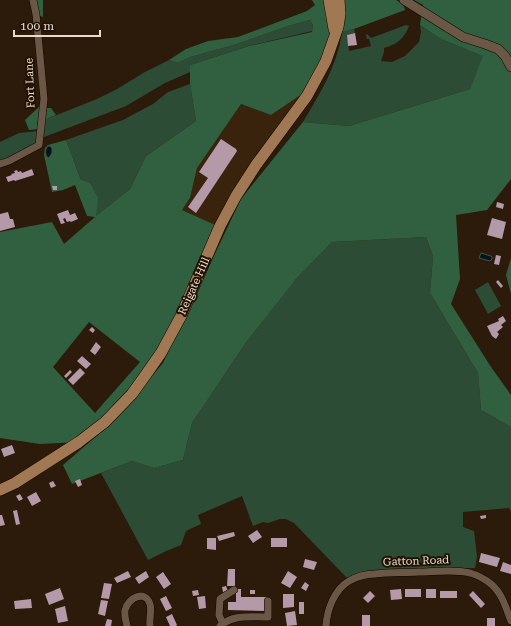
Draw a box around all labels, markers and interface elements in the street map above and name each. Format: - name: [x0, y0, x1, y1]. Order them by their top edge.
- scale bar: [14, 12, 100, 38]
- text: 100 m: [20, 19, 54, 33]
- street label: Fort Lane: [23, 58, 37, 108]
- street label: Reigate Hill: [176, 255, 213, 317]
- street label: Gatton Road: [383, 553, 449, 569]

